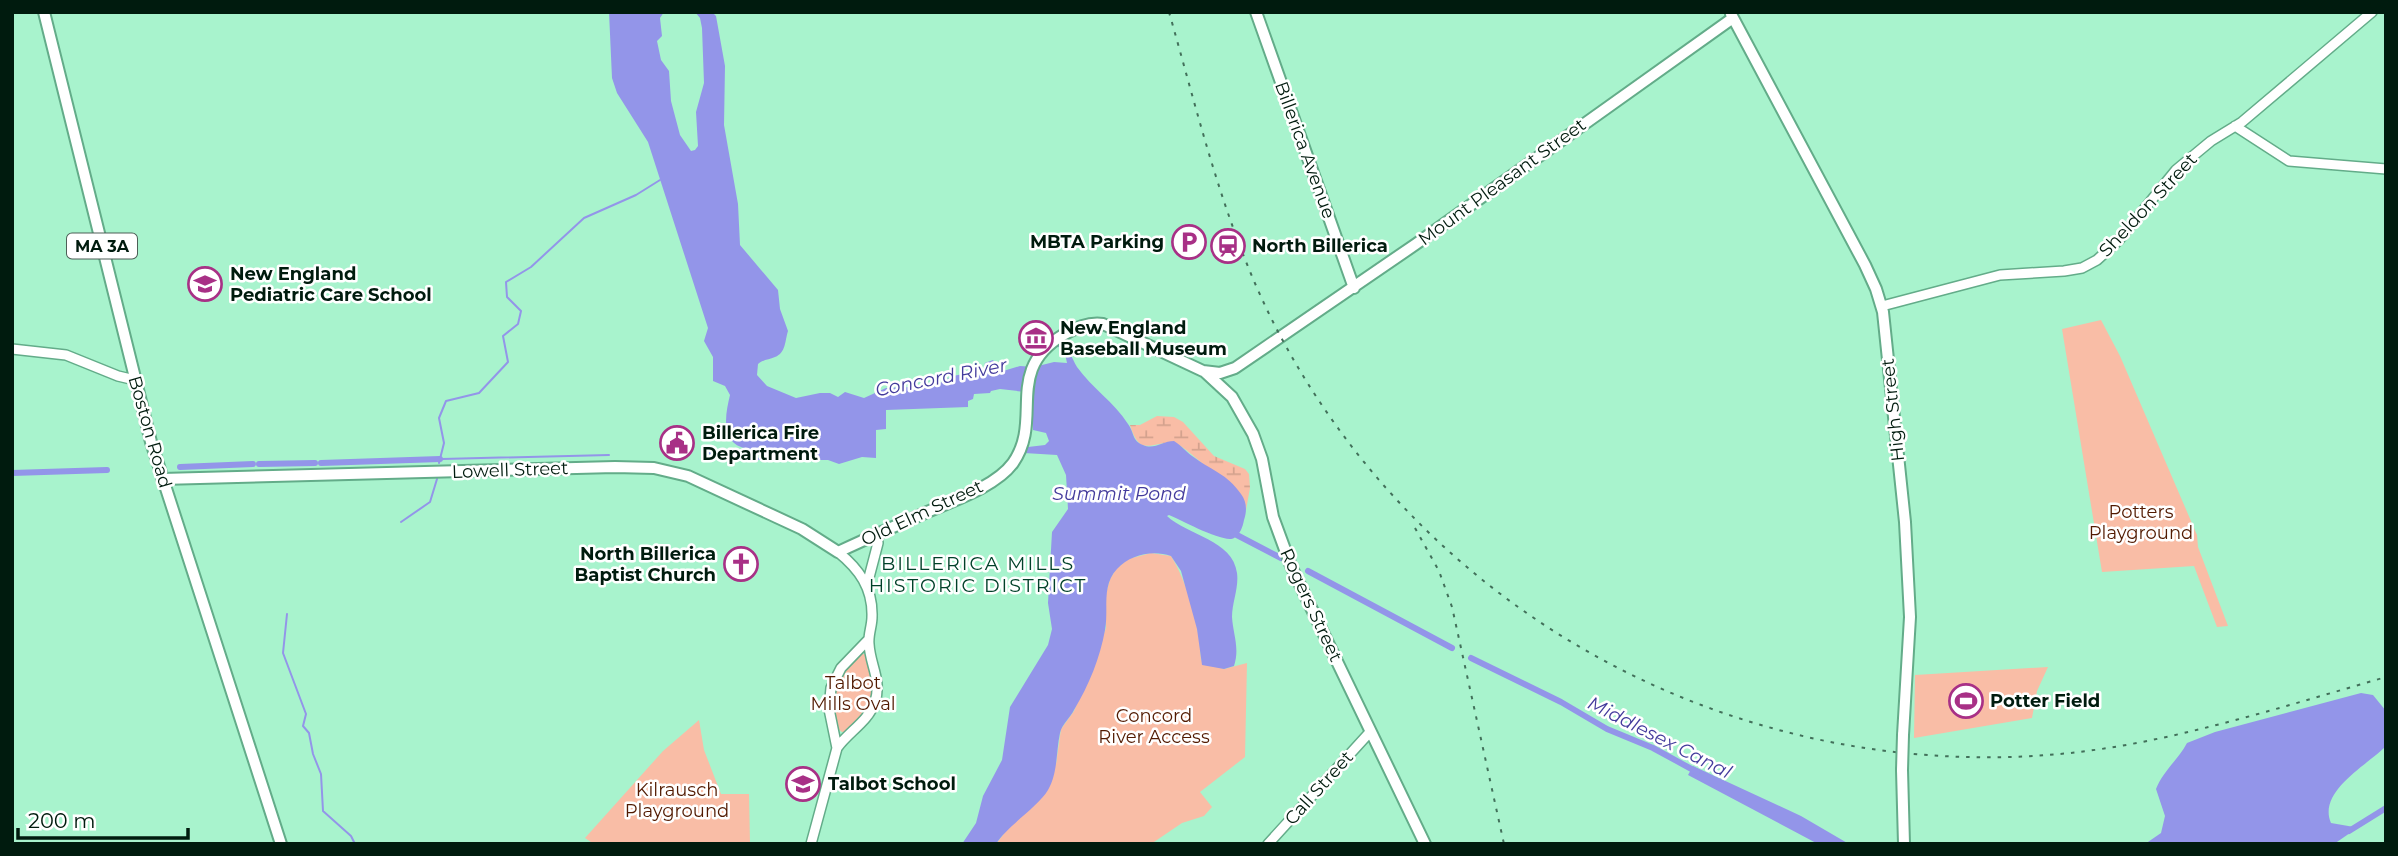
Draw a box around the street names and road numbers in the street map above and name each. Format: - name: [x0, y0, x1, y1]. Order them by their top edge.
- street label: Billerica Avenue: [1270, 78, 1340, 222]
- street label: Mount Pleasant Street: [1414, 114, 1590, 250]
- street label: Sheldon Street: [2094, 149, 2202, 261]
- road number: MA 3A: [67, 234, 137, 258]
- street label: High Street: [1877, 358, 1909, 462]
- street label: Boston Road: [123, 373, 177, 491]
- street label: Lowell Street: [451, 457, 569, 483]
- street label: Old Elm Street: [858, 475, 986, 551]
- street label: Rogers Street: [1275, 545, 1347, 665]
- street label: Call Street: [1280, 746, 1358, 830]

